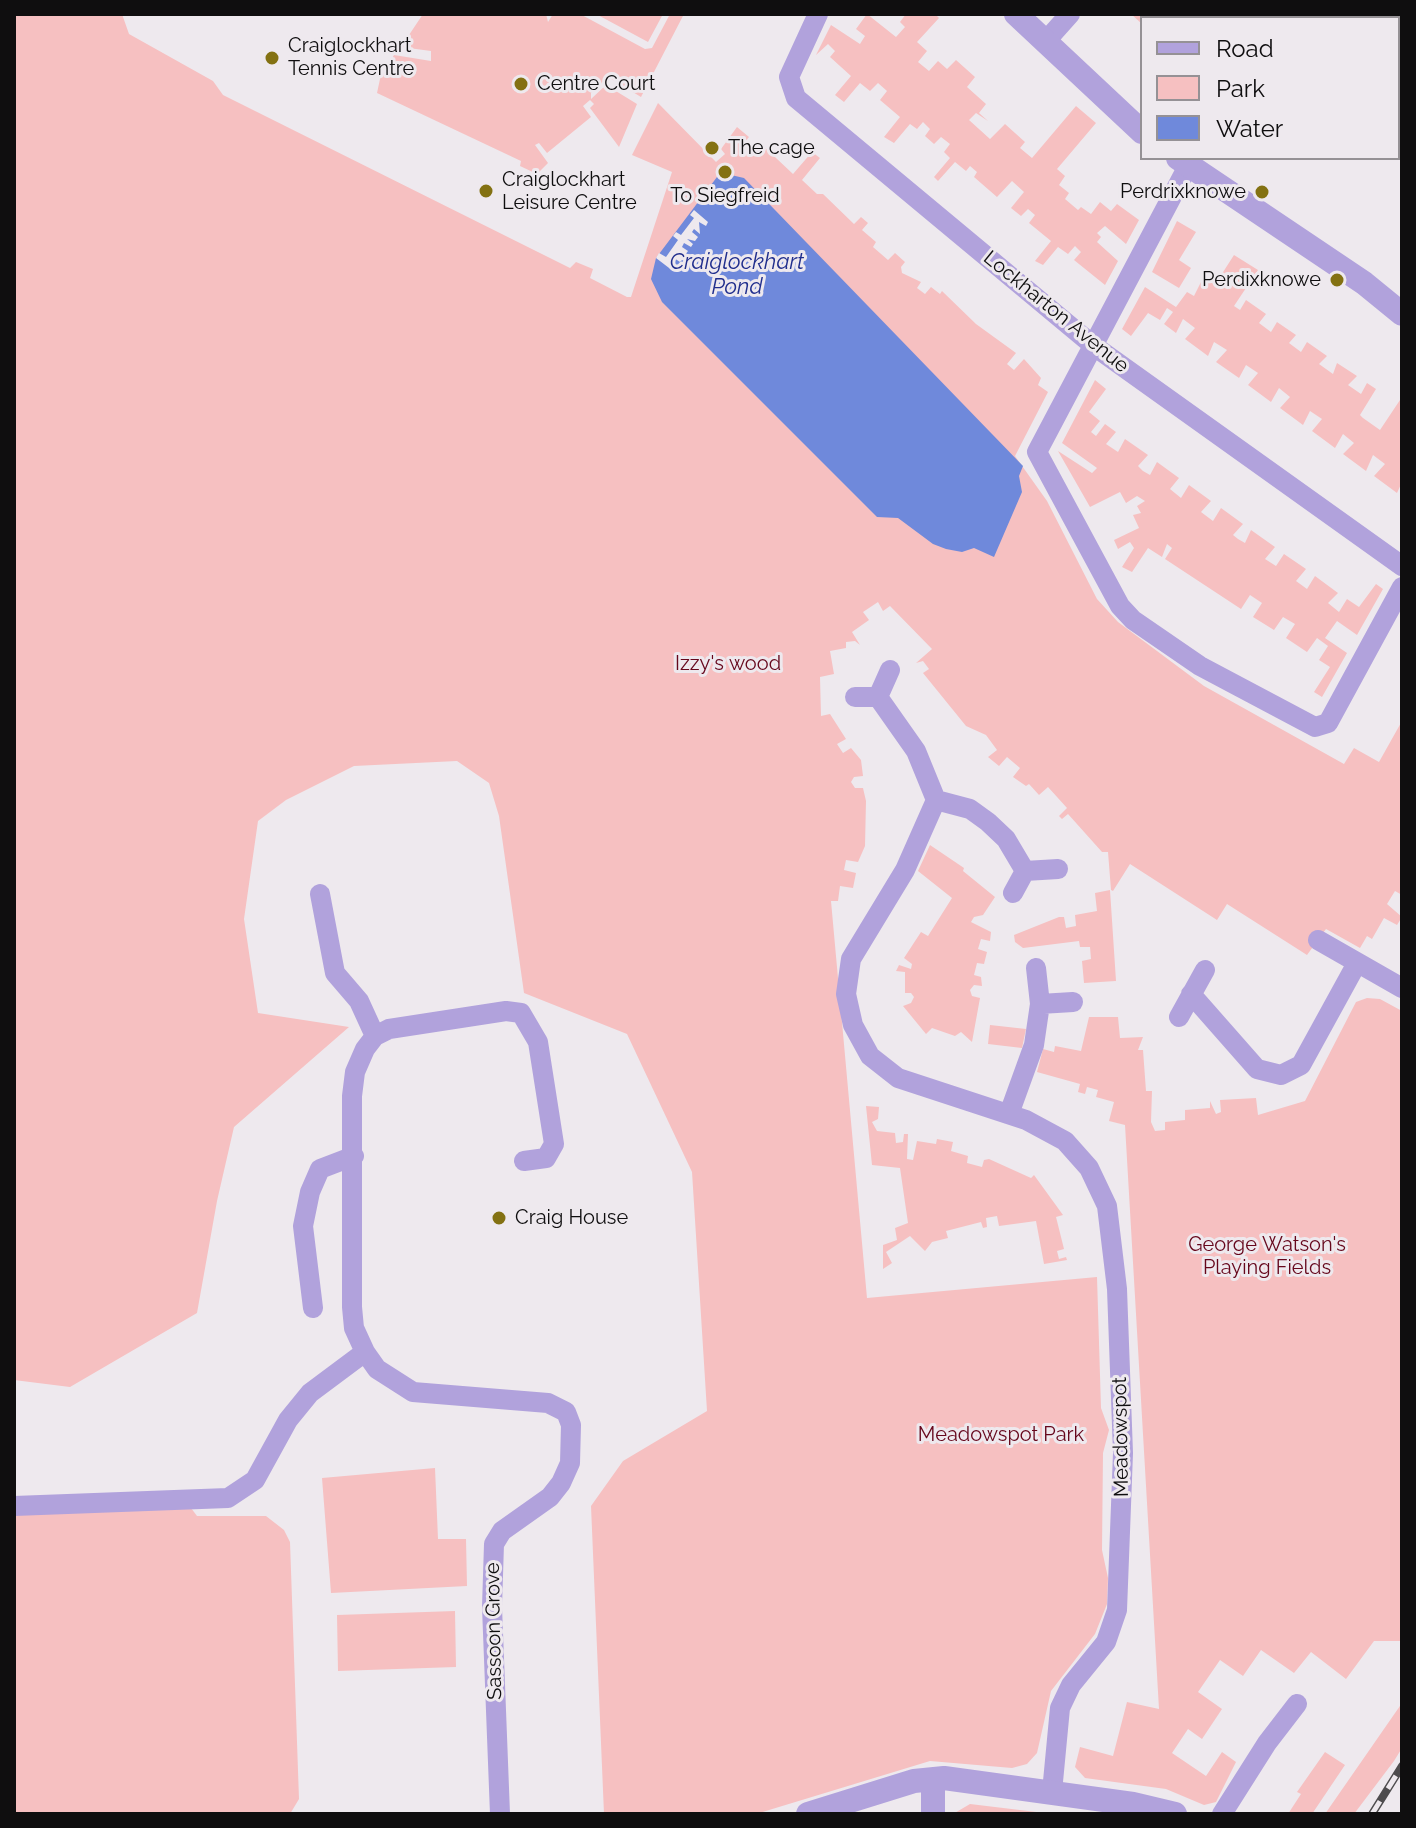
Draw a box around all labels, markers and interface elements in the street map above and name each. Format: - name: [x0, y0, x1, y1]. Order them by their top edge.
- legend: [1140, 16, 1400, 160]
- place label: Craiglockhart Tennis Centre: [288, 34, 414, 81]
- text: Road: [1216, 34, 1274, 63]
- marker: Craiglockhart Tennis Centre: [263, 49, 281, 67]
- place label: Centre Court: [537, 72, 655, 96]
- text: Park: [1216, 74, 1265, 103]
- marker: Centre Court: [512, 75, 530, 93]
- text: Water: [1216, 114, 1283, 143]
- place label: The cage: [728, 136, 815, 160]
- marker: The cage: [703, 139, 721, 157]
- marker: To Siegfreid: [716, 163, 734, 181]
- place label: Craiglockhart Leisure Centre: [502, 168, 637, 215]
- place label: Perdrixknowe: [1120, 180, 1246, 204]
- marker: Craiglockhart Leisure Centre: [477, 182, 495, 200]
- marker: Perdrixknowe: [1253, 183, 1271, 201]
- place label: To Siegfreid: [670, 184, 780, 208]
- street label: Lockharton Avenue: [979, 246, 1133, 378]
- water label: Craiglockhart Pond: [670, 249, 804, 300]
- place label: Perdixknowe: [1202, 268, 1321, 292]
- marker: Perdixknowe: [1328, 271, 1346, 289]
- park label: Izzy's wood: [675, 652, 781, 676]
- place label: Craig House: [515, 1206, 628, 1230]
- marker: Craig House: [490, 1209, 508, 1227]
- park label: George Watson's Playing Fields: [1188, 1233, 1346, 1280]
- street label: Meadowspot: [1108, 1377, 1134, 1497]
- park label: Meadowspot Park: [918, 1423, 1084, 1447]
- street label: Sassoon Grove: [481, 1562, 507, 1700]

